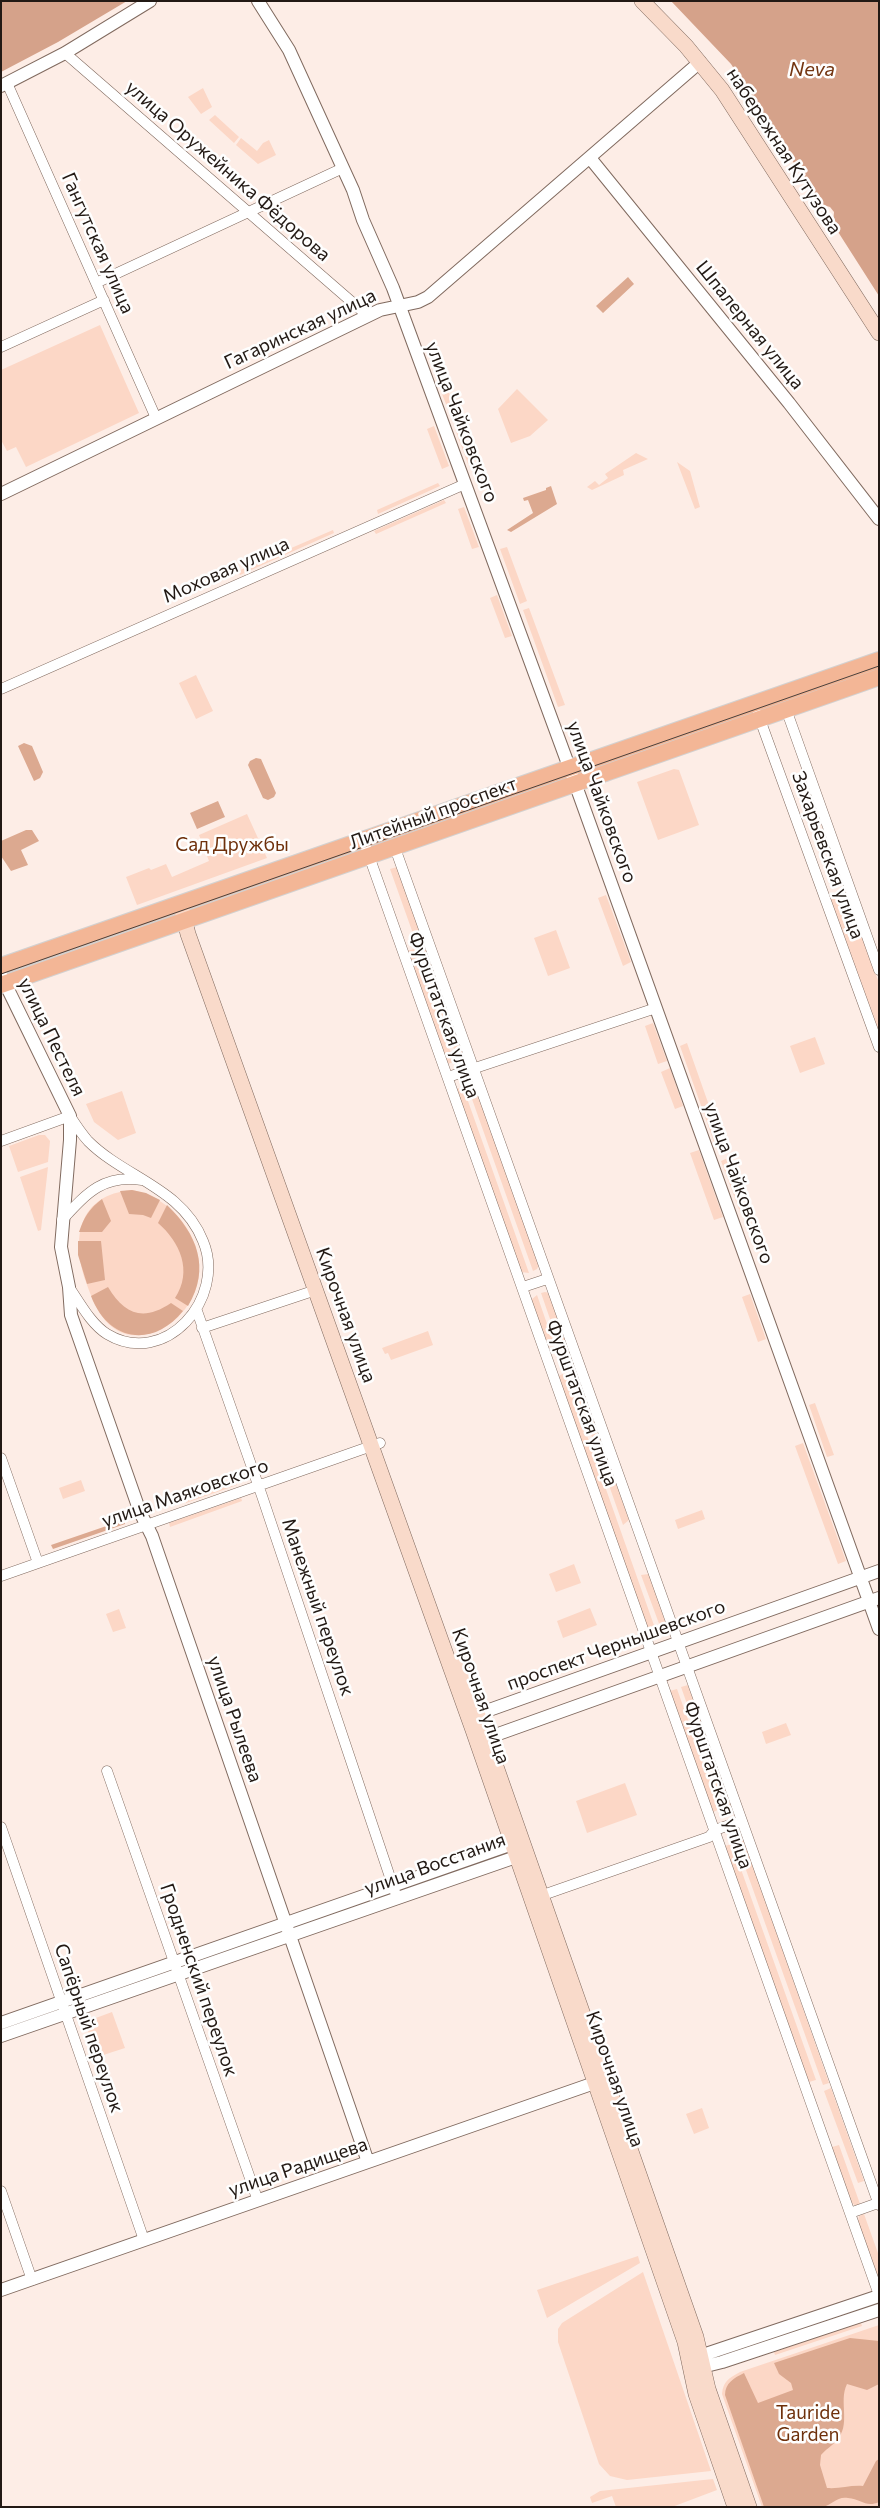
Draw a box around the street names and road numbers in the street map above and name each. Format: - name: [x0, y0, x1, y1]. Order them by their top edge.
- street label: набережная Кутузова: [722, 63, 846, 239]
- street label: улица Оружейника Фёдорова: [121, 76, 335, 266]
- street label: Гангутская улица: [57, 169, 139, 317]
- street label: Шпалерная улица: [691, 256, 809, 394]
- street label: Гагаринская улица: [220, 284, 380, 374]
- street label: улица Чайковского: [421, 338, 503, 506]
- street label: Моховая улица: [159, 532, 293, 608]
- street label: улица Чайковского: [562, 718, 642, 886]
- street label: Захарьевская улица: [787, 768, 869, 942]
- street label: Литейный проспект: [346, 772, 520, 854]
- street label: Фурштатская улица: [403, 929, 485, 1101]
- street label: улица Пестеля: [13, 974, 91, 1100]
- street label: улица Чайковского: [699, 1099, 779, 1267]
- street label: Кирочная улица: [311, 1244, 381, 1386]
- street label: Фурштатская улица: [541, 1317, 623, 1489]
- street label: улица Маяковского: [99, 1454, 271, 1532]
- street label: Манежный переулок: [277, 1515, 359, 1699]
- street label: проспект Чернышевского: [504, 1595, 728, 1695]
- street label: Кирочная улица: [447, 1625, 515, 1767]
- street label: улица Рылеева: [203, 1653, 267, 1785]
- street label: Фурштатская улица: [679, 1698, 757, 1872]
- street label: улица Восстания: [361, 1828, 509, 1900]
- street label: Гродненский переулок: [155, 1880, 243, 2080]
- street label: Сапёрный переулок: [49, 1940, 129, 2116]
- street label: Кирочная улица: [581, 2008, 649, 2150]
- street label: улица Радищева: [226, 2133, 370, 2201]

